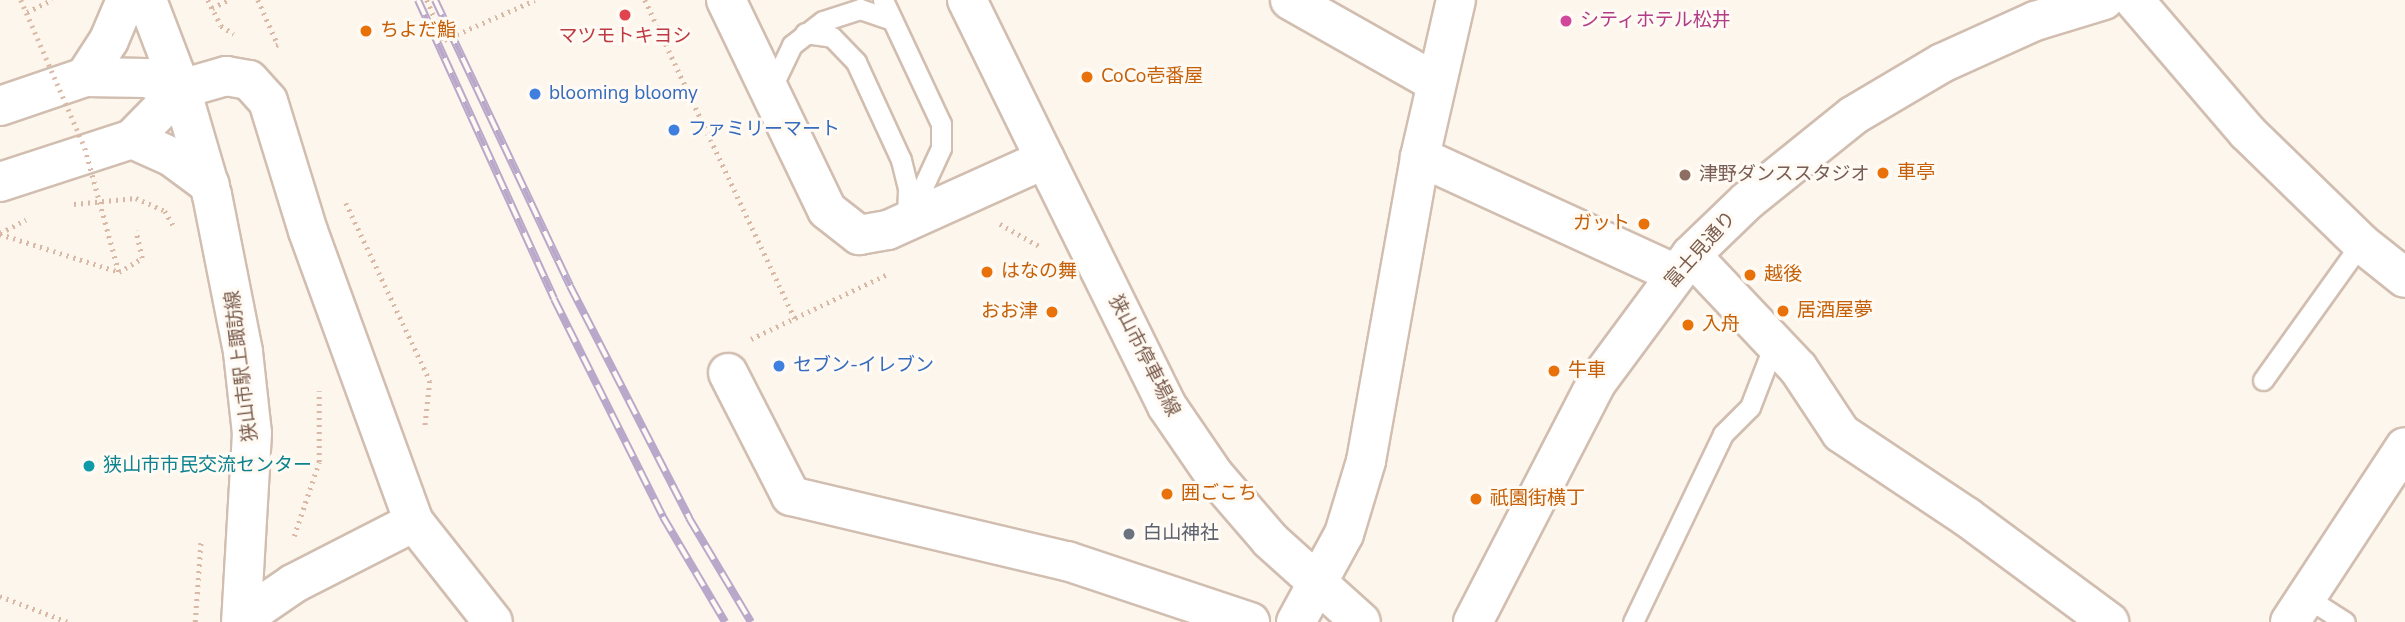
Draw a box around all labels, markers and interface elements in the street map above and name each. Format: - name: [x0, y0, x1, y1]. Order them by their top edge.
- marker: マツモトキヨシ: [617, 7, 633, 23]
- place label: シティホテル松井: [1580, 10, 1732, 32]
- marker: シティホテル松井: [1558, 13, 1574, 29]
- place label: ちよだ鮨: [380, 20, 456, 42]
- marker: ちよだ鮨: [358, 23, 374, 39]
- place label: マツモトキヨシ: [559, 26, 691, 48]
- place label: CoCo壱番屋: [1101, 66, 1203, 88]
- marker: CoCo壱番屋: [1079, 69, 1095, 85]
- place label: blooming bloomy: [549, 83, 698, 105]
- marker: blooming bloomy: [527, 86, 543, 102]
- place label: ファミリーマート: [688, 119, 840, 141]
- marker: ファミリーマート: [666, 122, 682, 138]
- place label: 車亭: [1897, 162, 1935, 184]
- place label: 津野ダンススタジオ: [1699, 164, 1870, 186]
- marker: 車亭: [1875, 165, 1891, 181]
- marker: 津野ダンススタジオ: [1677, 167, 1693, 183]
- street label: 富士見通り: [1661, 207, 1741, 293]
- place label: ガット: [1573, 213, 1630, 235]
- marker: ガット: [1636, 216, 1652, 232]
- place label: はなの舞: [1001, 261, 1077, 283]
- marker: はなの舞: [979, 264, 995, 280]
- place label: 越後: [1764, 264, 1802, 286]
- marker: 越後: [1742, 267, 1758, 283]
- street label: 狭山市駅上諏訪線: [221, 289, 263, 443]
- street label: 狭山市停車場線: [1104, 292, 1184, 420]
- place label: 居酒屋夢: [1797, 300, 1873, 322]
- place label: おお津: [981, 301, 1038, 323]
- marker: 居酒屋夢: [1775, 303, 1791, 319]
- marker: おお津: [1044, 304, 1060, 320]
- place label: 入舟: [1702, 314, 1740, 336]
- marker: 入舟: [1680, 317, 1696, 333]
- place label: セブン-イレブン: [793, 355, 934, 377]
- marker: セブン-イレブン: [771, 358, 787, 374]
- place label: 牛車: [1568, 360, 1606, 382]
- marker: 牛車: [1546, 363, 1562, 379]
- place label: 狭山市市民交流センター: [103, 455, 312, 477]
- marker: 狭山市市民交流センター: [81, 458, 97, 474]
- place label: 囲ごこち: [1181, 483, 1257, 505]
- marker: 囲ごこち: [1159, 486, 1175, 502]
- place label: 祇園街横丁: [1490, 488, 1585, 510]
- marker: 祇園街横丁: [1468, 491, 1484, 507]
- place label: 白山神社: [1143, 523, 1219, 545]
- marker: 白山神社: [1121, 526, 1137, 542]

